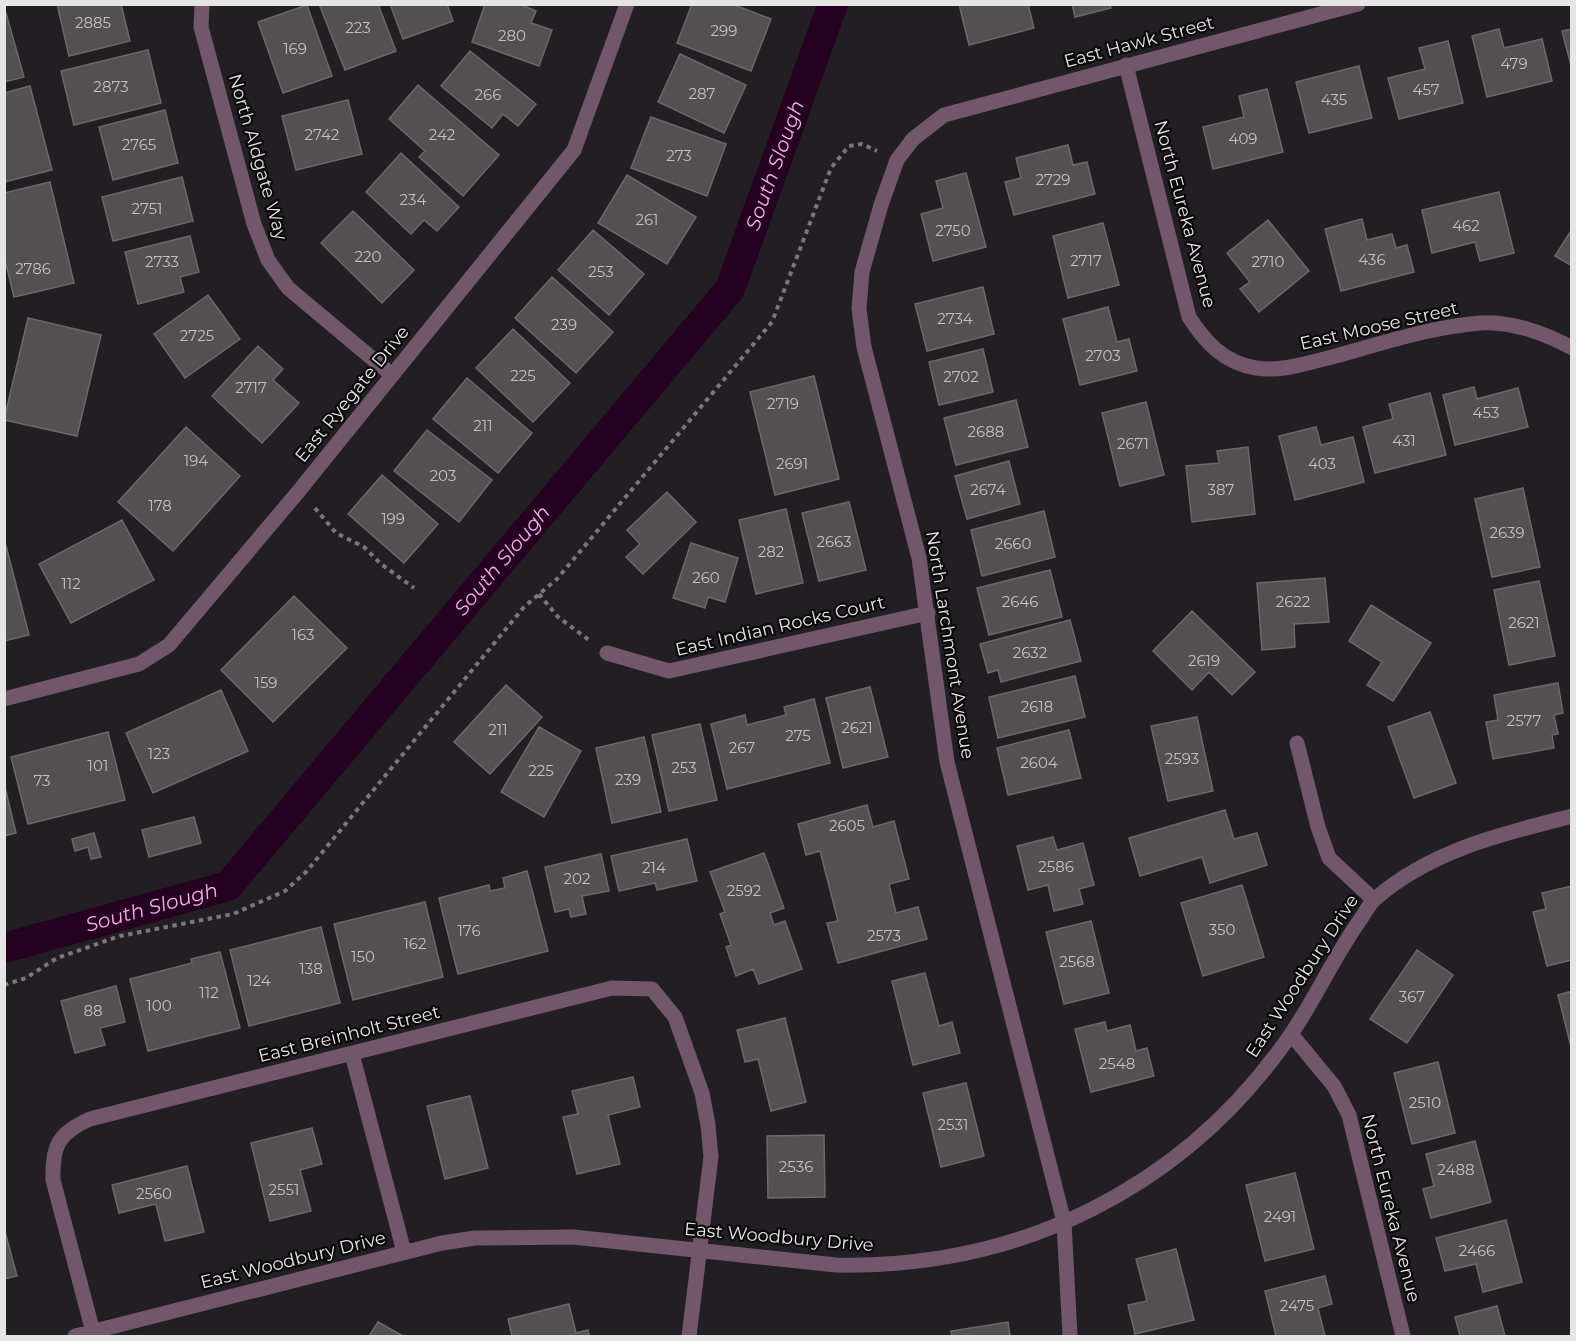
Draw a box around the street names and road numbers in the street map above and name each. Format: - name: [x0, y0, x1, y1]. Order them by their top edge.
- street label: East Hawk Street: [1062, 11, 1216, 73]
- street label: North Aldgate Way: [224, 71, 292, 243]
- street label: North Eureka Avenue: [1149, 118, 1221, 310]
- street label: East Moose Street: [1298, 297, 1460, 355]
- street label: East Ryegate Drive: [290, 321, 414, 467]
- street label: North Larchmont Avenue: [921, 529, 979, 761]
- street label: East Indian Rocks Court: [673, 591, 887, 661]
- street label: East Woodbury Drive: [1241, 890, 1363, 1062]
- street label: East Breinholt Street: [256, 1001, 442, 1067]
- street label: North Eureka Avenue: [1357, 1112, 1425, 1305]
- street label: East Woodbury Drive: [683, 1218, 875, 1256]
- street label: East Woodbury Drive: [198, 1226, 388, 1294]

